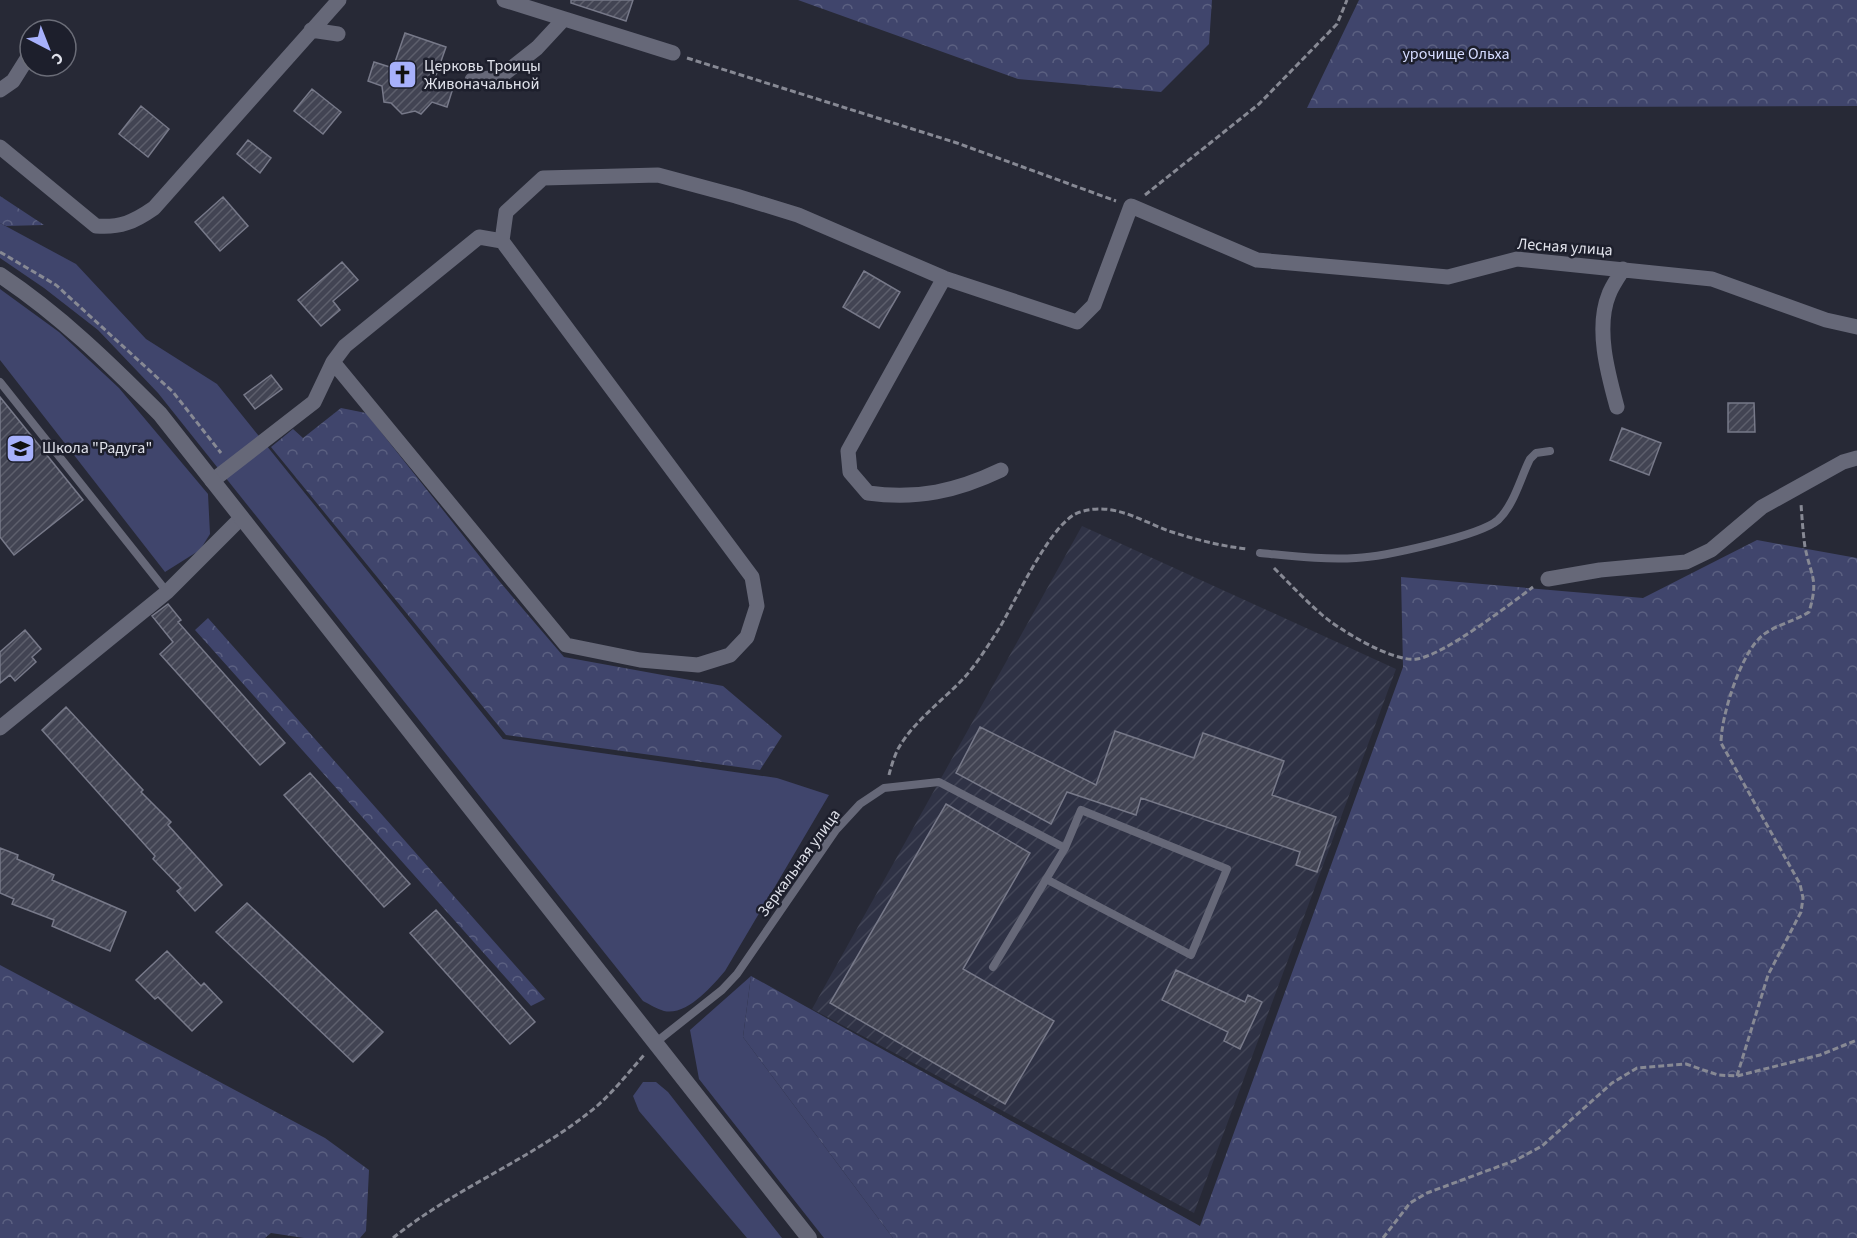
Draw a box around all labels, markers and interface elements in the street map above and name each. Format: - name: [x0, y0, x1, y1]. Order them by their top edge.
- north arrow: [18, 18, 78, 78]
- park label: урочище Ольха: [1402, 43, 1510, 65]
- text: С: [47, 47, 68, 70]
- place label: Церковь Троицы Живоначальной: [424, 55, 541, 95]
- church icon: Церковь Троицы Живоначальной: [387, 59, 419, 91]
- street label: Лесная улица: [1516, 233, 1614, 261]
- school or university icon: Школа "Радуга": [5, 432, 37, 464]
- place label: Школа "Радуга": [42, 437, 152, 459]
- street label: Зеркальная улица: [752, 805, 846, 921]

